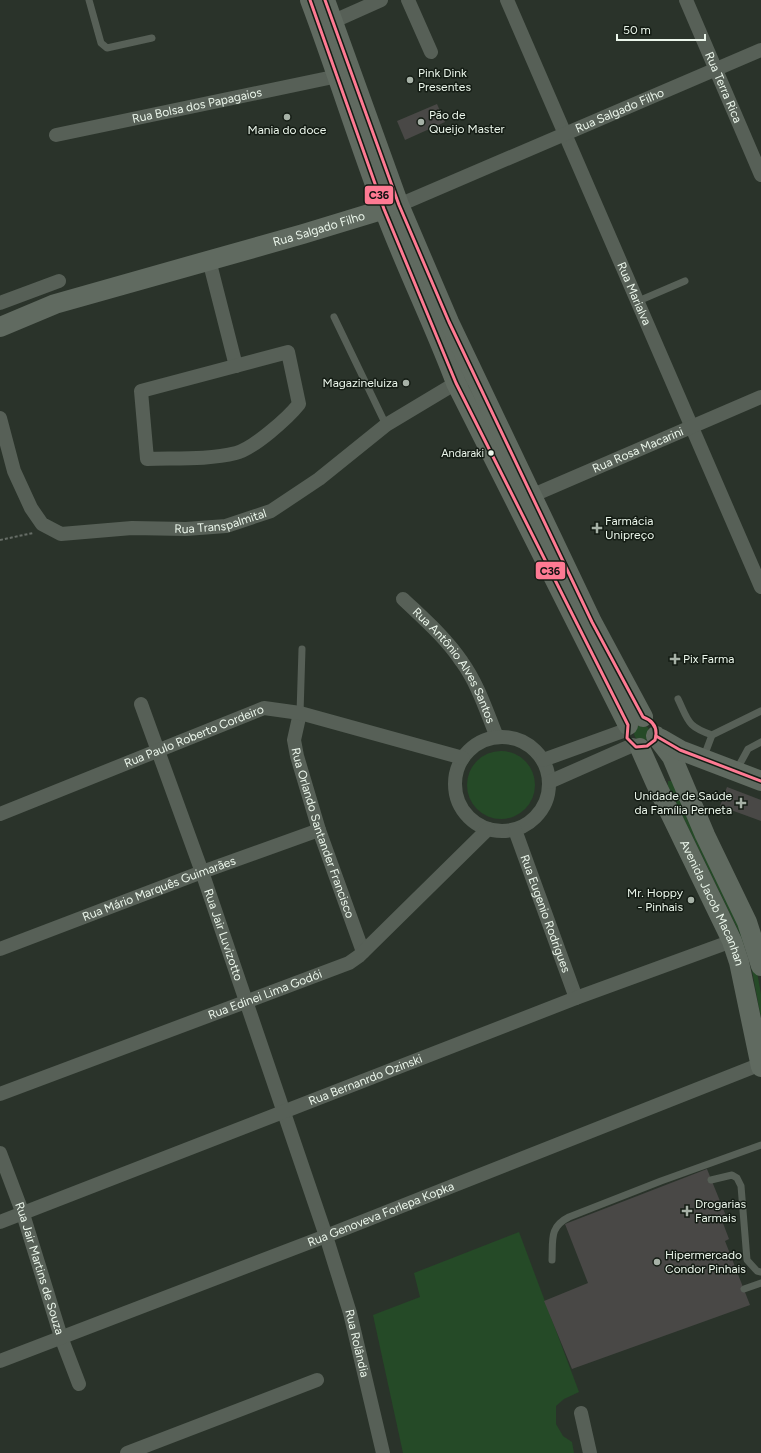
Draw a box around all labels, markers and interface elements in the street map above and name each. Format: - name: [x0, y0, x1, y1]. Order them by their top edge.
- scale bar: [617, 16, 705, 42]
- text: 50 m: [623, 23, 651, 37]
- street label: Rua Terra Rica: [702, 50, 745, 125]
- place label: Pink Dink Presentes: [418, 66, 471, 94]
- marker: Pink Dink Presentes: [405, 75, 415, 85]
- street label: Rua Bolsa dos Papagaios: [131, 85, 263, 126]
- street label: Rua Salgado Filho: [573, 85, 666, 136]
- place label: Pão de Queijo Master: [429, 108, 505, 136]
- marker: Mania do doce: [282, 112, 292, 122]
- marker: Pão de Queijo Master: [416, 117, 426, 127]
- place label: Mania do doce: [248, 123, 327, 137]
- line badge: C36: [364, 185, 394, 205]
- text: C36: [369, 189, 390, 202]
- street label: Rua Salgado Filho: [271, 209, 367, 249]
- street label: Rua Marialva: [614, 260, 654, 327]
- place label: Magazineluiza: [323, 376, 398, 390]
- marker: Magazineluiza: [401, 378, 411, 388]
- street label: Rua Rosa Macarini: [590, 424, 686, 476]
- place label: Andaraki: [441, 447, 484, 460]
- marker: Andaraki: [486, 448, 496, 458]
- street label: Rua Transpalmital: [174, 506, 268, 536]
- place label: Farmácia Unipreço: [605, 514, 654, 542]
- marker: Farmácia Unipreço: [592, 523, 602, 533]
- line badge: C36: [535, 561, 566, 580]
- text: C36: [540, 565, 561, 578]
- street label: Rua Antônio Alves Santos: [410, 605, 498, 726]
- place label: Pix Farma: [683, 652, 734, 666]
- marker: Pix Farma: [670, 654, 680, 664]
- street label: Rua Paulo Roberto Cordeiro: [122, 702, 266, 770]
- street label: Rua Orlando Santander Francisco: [289, 746, 357, 920]
- place label: Unidade de Saúde da Família Perneta: [634, 789, 732, 817]
- marker: Unidade de Saúde da Família Perneta: [735, 797, 747, 809]
- street label: Avenida Jacob Macanhan: [677, 838, 747, 967]
- street label: Rua Mário Marquês Guimarães: [80, 853, 238, 924]
- street label: Rua Eugenio Rodrigues: [518, 853, 573, 975]
- place label: Mr. Hoppy - Pinhais: [627, 886, 684, 914]
- street label: Rua Jair Luvizotto: [201, 887, 246, 983]
- marker: Mr. Hoppy - Pinhais: [686, 895, 696, 905]
- street label: Rua Edinei Lima Godói: [206, 967, 324, 1022]
- street label: Rua Bernanrdo Ozinski: [307, 1052, 424, 1108]
- street label: Rua Genoveva Forlepa Kopka: [306, 1179, 456, 1249]
- place label: Drogarias Farmais: [695, 1197, 746, 1225]
- street label: Rua Jair Martins de Souza: [12, 1200, 67, 1336]
- marker: Drogarias Farmais: [682, 1206, 692, 1216]
- place label: Hipermercado Condor Pinhais: [665, 1248, 746, 1276]
- marker: Hipermercado Condor Pinhais: [652, 1257, 662, 1267]
- street label: Rua Rolândia: [342, 1308, 372, 1379]

